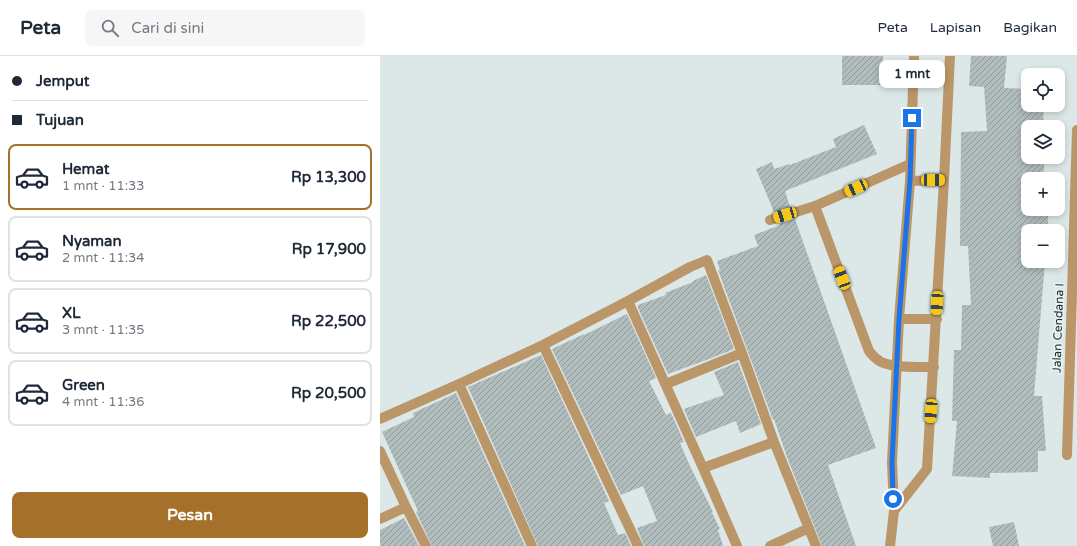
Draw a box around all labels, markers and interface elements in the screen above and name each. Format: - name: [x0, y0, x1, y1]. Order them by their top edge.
- search box: [85, 10, 365, 46]
- text: Peta: [20, 17, 61, 39]
- icon: search: [99, 17, 121, 39]
- text: Cari di sini: [131, 19, 204, 37]
- text: Peta: [877, 19, 908, 36]
- text: Lapisan: [930, 19, 981, 36]
- text: Bagikan: [1003, 19, 1057, 36]
- callout: 1 mnt: [879, 60, 945, 88]
- text: 1 mnt: [894, 66, 930, 82]
- map controls: [1021, 68, 1065, 268]
- button: locate: [1021, 68, 1065, 112]
- text: Jemput: [36, 72, 90, 90]
- route end: [903, 109, 921, 127]
- text: Tujuan: [36, 111, 84, 129]
- button: layers: [1021, 120, 1065, 164]
- icon: car: [14, 159, 50, 195]
- text: Hemat: [62, 160, 109, 178]
- text: Rp 13,300: [291, 168, 366, 186]
- button: +: [1021, 172, 1065, 216]
- car: [921, 174, 945, 186]
- text: 1 mnt · 11:33: [62, 178, 144, 194]
- car: [843, 178, 869, 198]
- car: [772, 206, 798, 224]
- button: −: [1021, 224, 1065, 268]
- icon: car: [14, 231, 50, 267]
- text: Nyaman: [62, 232, 122, 250]
- text: Rp 17,900: [292, 240, 366, 258]
- text: 2 mnt · 11:34: [62, 250, 144, 266]
- car: [832, 265, 852, 291]
- street label: Jalan Cendana I: [1049, 283, 1067, 373]
- car: [930, 291, 944, 315]
- icon: car: [14, 303, 50, 339]
- text: XL: [62, 304, 81, 322]
- text: Rp 22,500: [291, 312, 366, 330]
- text: 3 mnt · 11:35: [62, 322, 144, 338]
- icon: car: [14, 375, 50, 411]
- text: Green: [62, 376, 105, 394]
- text: Rp 20,500: [291, 384, 366, 402]
- text: 4 mnt · 11:36: [62, 394, 144, 410]
- car: [924, 399, 938, 423]
- route start: [884, 490, 902, 508]
- button: Pesan: [12, 492, 368, 538]

